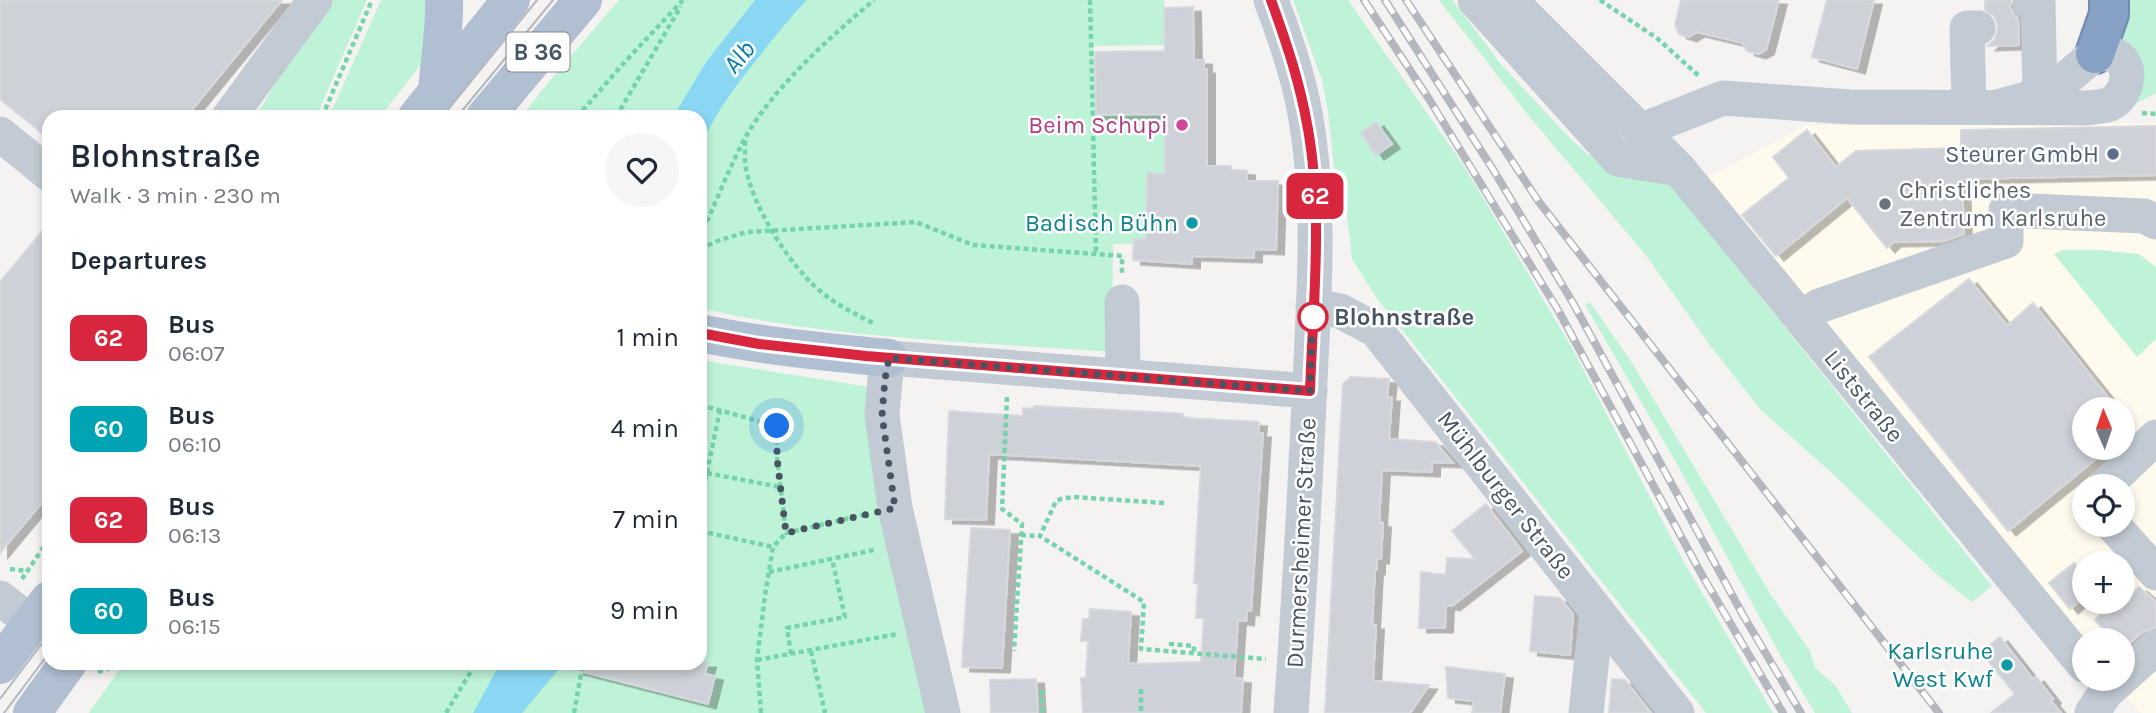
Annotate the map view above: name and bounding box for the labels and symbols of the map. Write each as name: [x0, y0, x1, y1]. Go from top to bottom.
road number: B 36: [506, 32, 570, 72]
water label: Alb: [716, 34, 762, 80]
place label: Beim Schupi: [1028, 111, 1168, 139]
marker: Beim Schupi: [1174, 117, 1190, 133]
place label: Steurer GmbH: [1945, 140, 2099, 168]
marker: Steurer GmbH: [2105, 146, 2121, 162]
line badge: 62: [1284, 173, 1346, 219]
place label: Christliches Zentrum Karlsruhe: [1899, 176, 2106, 232]
marker: Christliches Zentrum Karlsruhe: [1877, 196, 1893, 212]
place label: Badisch Bühn: [1025, 209, 1178, 237]
marker: Badisch Bühn: [1184, 215, 1200, 231]
marker: Blohnstraße: [1298, 302, 1328, 332]
place label: Blohnstraße: [1334, 303, 1474, 331]
street label: Liststraße: [1818, 344, 1910, 448]
north arrow: [2072, 397, 2135, 460]
street label: Mühlburger Straße: [1432, 405, 1580, 585]
your location: [759, 408, 794, 443]
street label: Durmersheimer Straße: [1280, 417, 1322, 669]
place label: Karlsruhe West Kwf: [1887, 637, 1994, 693]
marker: Karlsruhe West Kwf: [1999, 657, 2015, 673]

